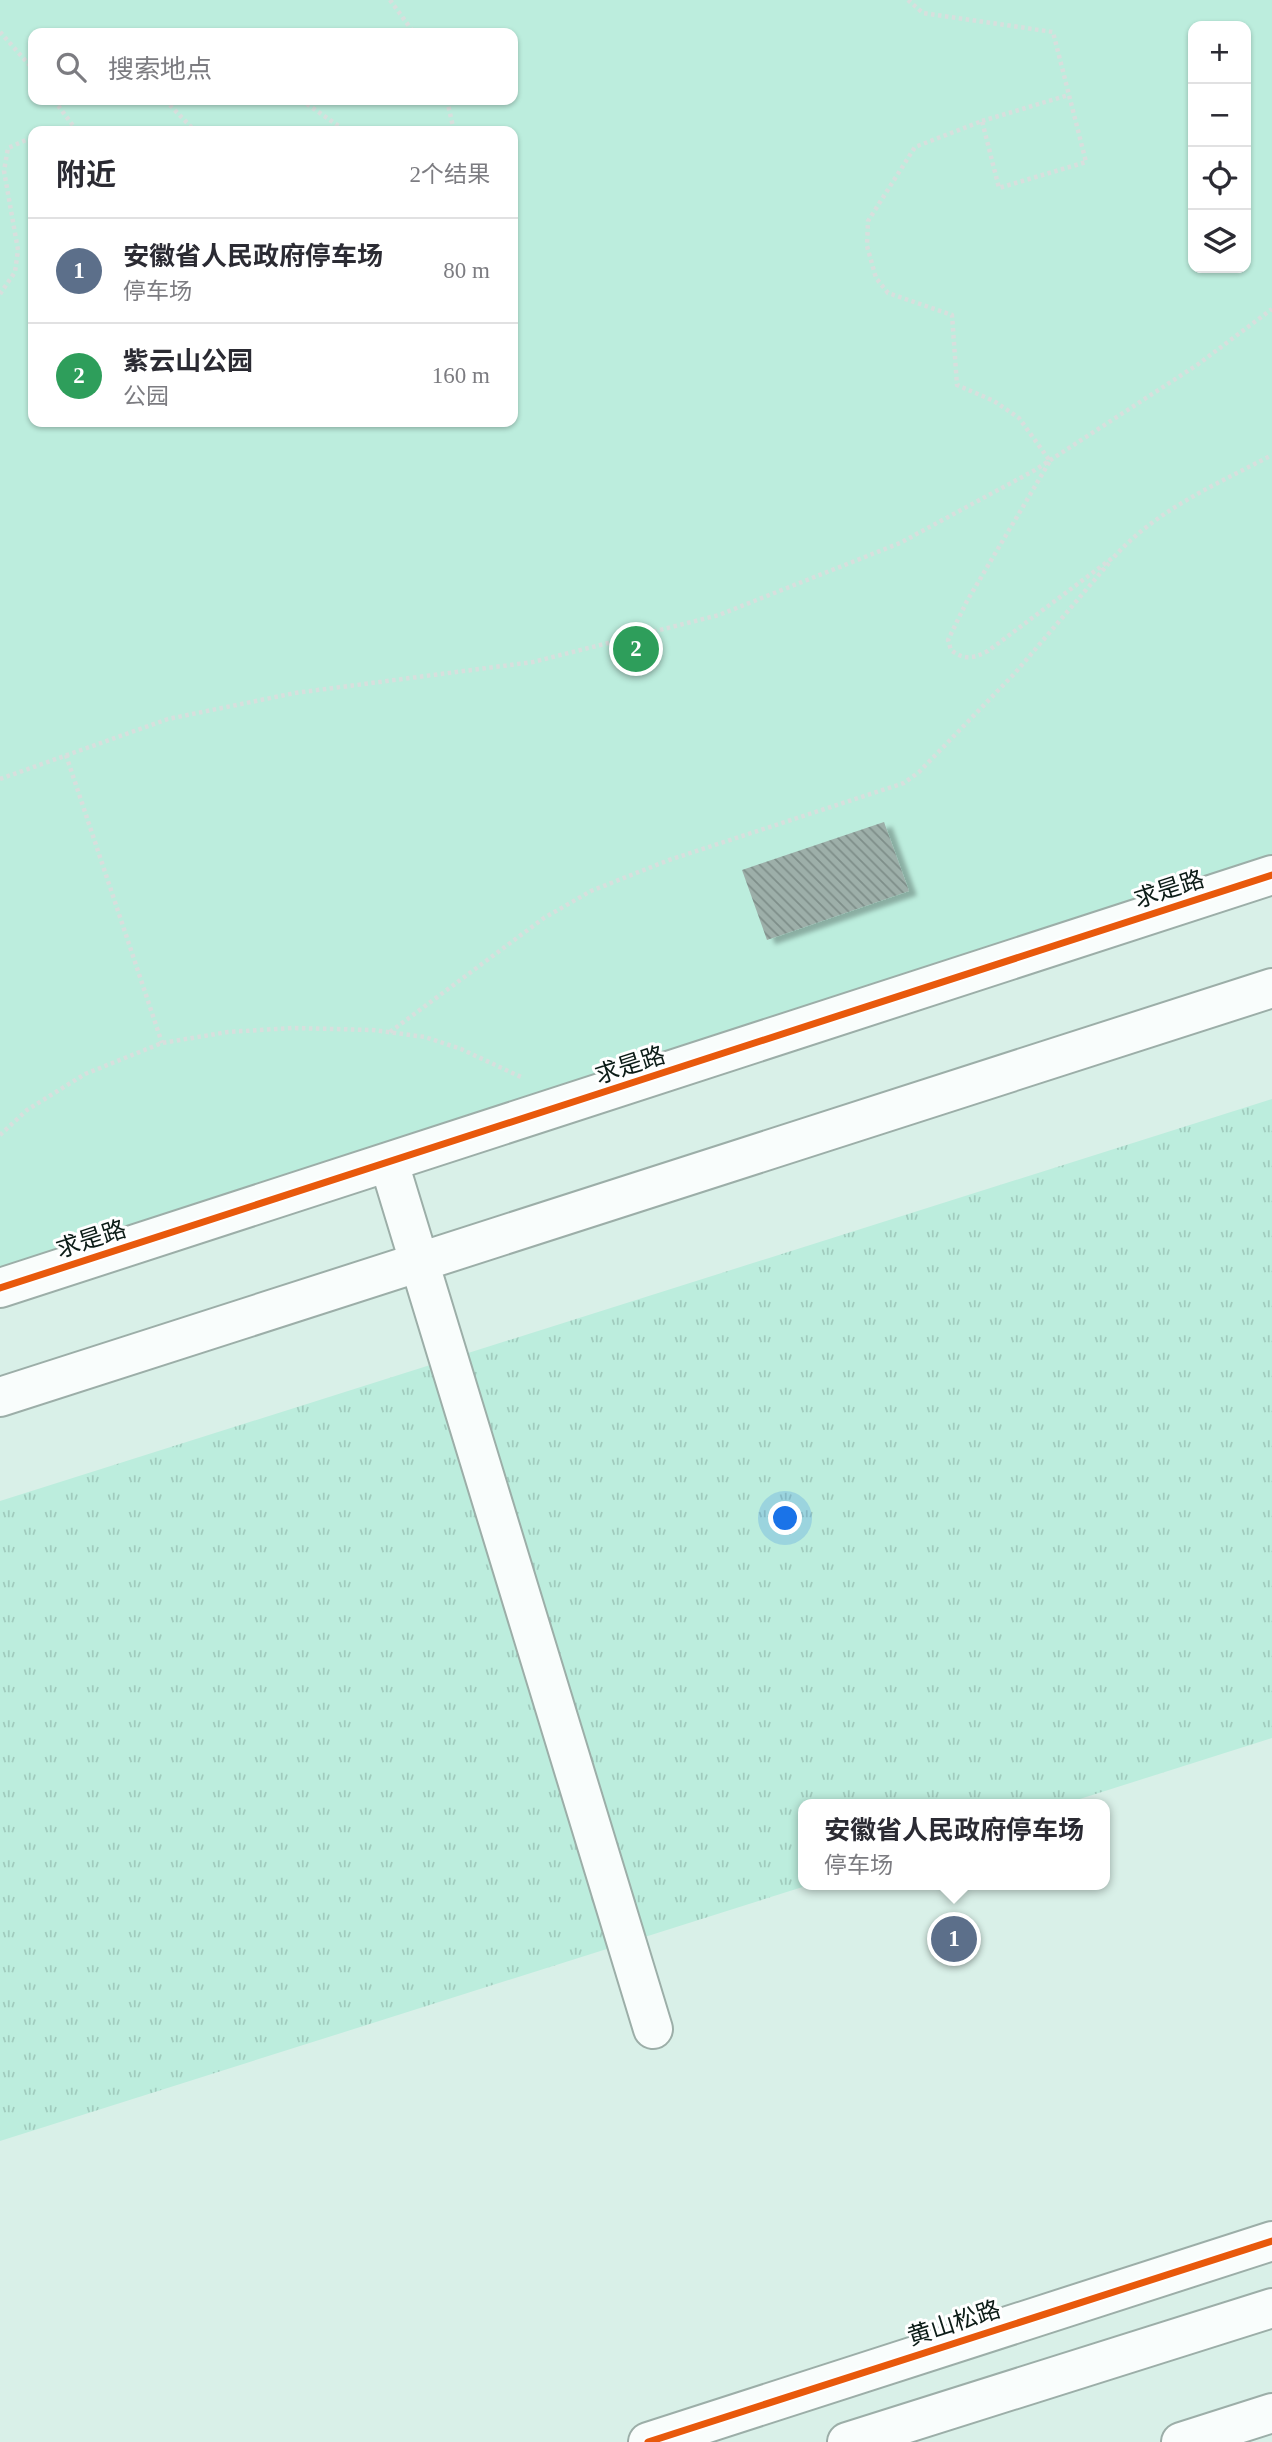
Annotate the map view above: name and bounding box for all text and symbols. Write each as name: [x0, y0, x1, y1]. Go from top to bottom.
map controls: [1188, 21, 1251, 273]
button: +: [1188, 21, 1251, 84]
search box: [28, 28, 518, 105]
icon: search: [52, 48, 90, 86]
text: 搜索地点: [108, 55, 212, 84]
button: −: [1188, 84, 1251, 147]
button: locate: [1188, 147, 1251, 210]
text: 附近: [56, 158, 116, 191]
text: 2个结果: [410, 162, 490, 187]
button: layers: [1188, 210, 1251, 273]
text: 安徽省人民政府停车场: [123, 242, 383, 271]
text: 1: [73, 258, 85, 283]
text: 80 m: [443, 258, 490, 283]
text: 停车场: [123, 279, 192, 304]
text: 紫云山公园: [123, 347, 253, 376]
text: 2: [73, 363, 85, 388]
text: 160 m: [432, 363, 490, 388]
text: 公园: [123, 384, 169, 409]
pin: 2: [613, 623, 659, 675]
street label: 求是路: [1131, 866, 1207, 912]
street label: 求是路: [592, 1042, 668, 1088]
street label: 求是路: [53, 1216, 129, 1262]
your location: [768, 1501, 802, 1535]
popup: [798, 1799, 1110, 1890]
text: 安徽省人民政府停车场: [824, 1816, 1084, 1845]
text: 停车场: [824, 1853, 893, 1878]
pin: 1: [931, 1913, 977, 1965]
street label: 黄山松路: [904, 2296, 1004, 2350]

